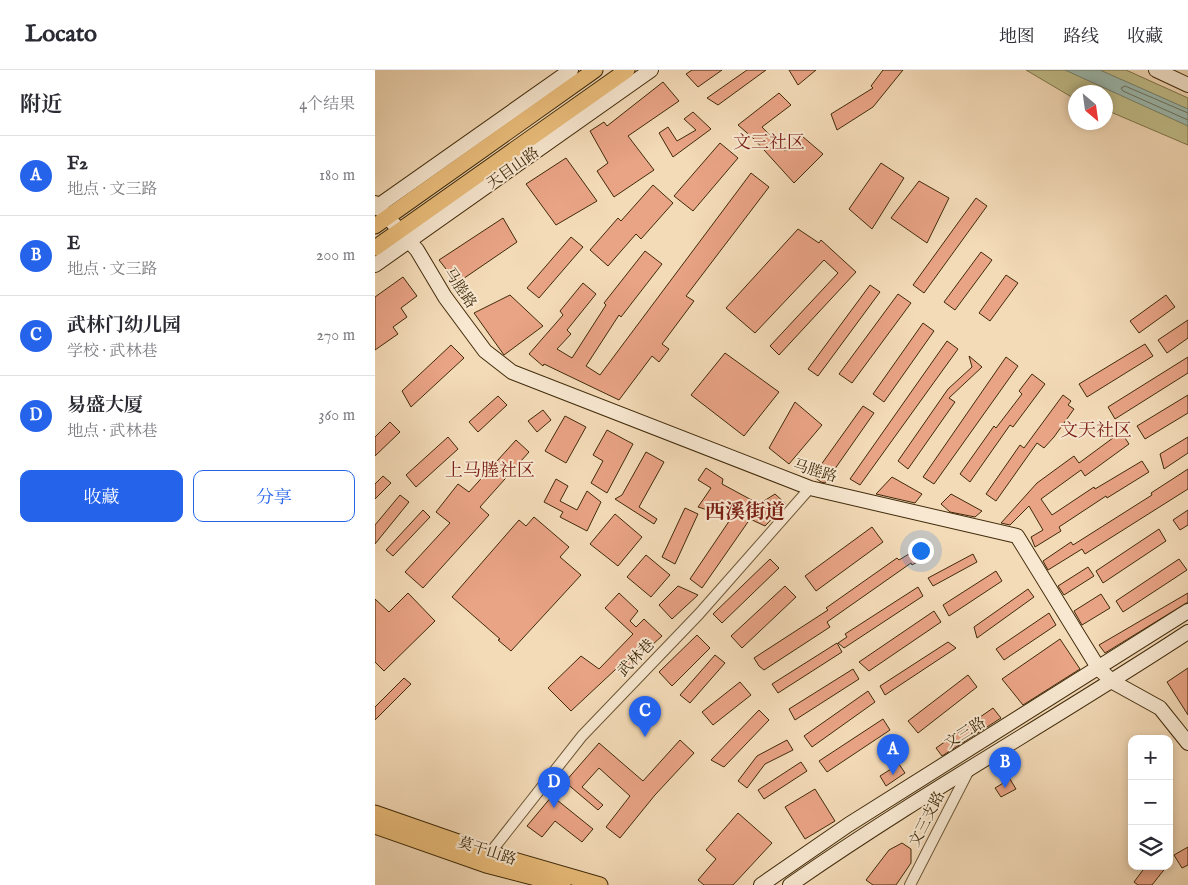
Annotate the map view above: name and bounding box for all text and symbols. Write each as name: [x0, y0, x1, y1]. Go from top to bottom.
text: Locato: [25, 19, 97, 50]
text: 地图: [999, 26, 1035, 49]
text: 路线: [1063, 26, 1099, 49]
text: 收藏: [1127, 26, 1163, 49]
north arrow: [1068, 85, 1113, 130]
text: 附近: [20, 92, 62, 119]
text: 4个结果: [299, 95, 355, 115]
district label: 文三社区: [733, 132, 805, 155]
street label: 天目山路: [483, 143, 543, 193]
text: F2: [67, 152, 88, 176]
text: A: [31, 166, 41, 186]
text: 180 m: [319, 166, 355, 186]
text: 地点 · 文三路: [67, 180, 158, 200]
text: E: [67, 232, 80, 256]
text: B: [31, 246, 41, 266]
text: 200 m: [316, 246, 355, 266]
text: 地点 · 文三路: [67, 260, 158, 280]
street label: 马塍路: [440, 264, 480, 312]
text: 武林门幼儿园: [67, 314, 181, 338]
text: C: [30, 326, 42, 346]
text: 270 m: [316, 326, 355, 346]
text: 学校 · 武林巷: [67, 342, 158, 362]
text: 易盛大厦: [67, 394, 143, 418]
text: D: [30, 406, 42, 426]
text: 360 m: [319, 406, 355, 426]
district label: 文天社区: [1060, 420, 1132, 443]
text: 地点 · 武林巷: [67, 422, 158, 442]
street label: 马塍路: [791, 455, 839, 487]
district label: 上马塍社区: [445, 460, 535, 483]
button: 收藏: [20, 470, 183, 522]
button: 分享: [193, 470, 355, 522]
district label: 西溪街道: [705, 500, 785, 525]
your location: [908, 538, 934, 564]
street label: 武林巷: [614, 635, 658, 681]
pin: C: [629, 696, 661, 737]
street label: 文三路: [941, 713, 989, 753]
pin: A: [877, 734, 909, 775]
map controls: [1128, 735, 1173, 870]
button: +: [1128, 735, 1173, 780]
pin: B: [989, 747, 1021, 788]
pin: D: [538, 767, 570, 808]
button: −: [1128, 780, 1173, 825]
street label: 文三支路: [905, 788, 949, 850]
button: layers: [1128, 825, 1173, 870]
street label: 莫干山路: [456, 833, 518, 869]

